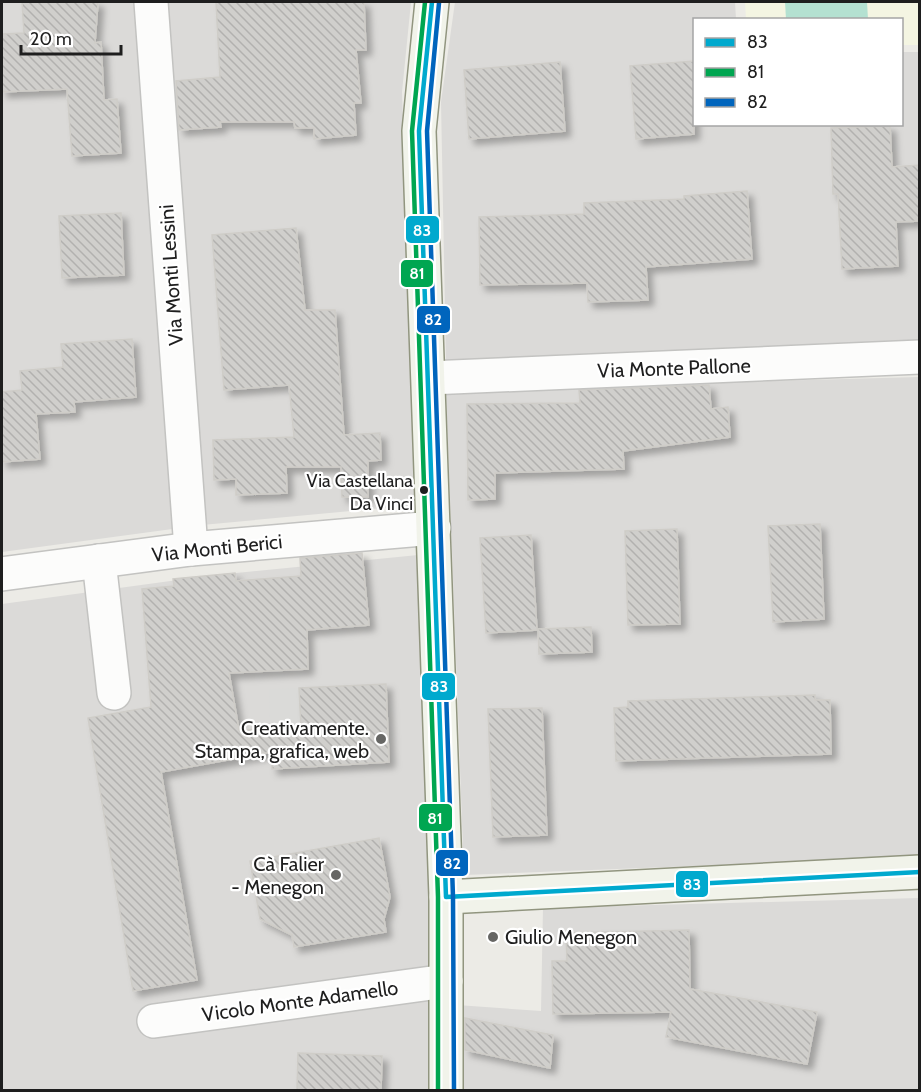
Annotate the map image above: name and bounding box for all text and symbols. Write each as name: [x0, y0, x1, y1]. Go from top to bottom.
scale bar: [21, 18, 122, 56]
legend: [693, 18, 903, 126]
text: 20 m: [30, 28, 72, 50]
text: 83: [747, 31, 768, 53]
text: 81: [747, 61, 764, 83]
text: 82: [747, 91, 767, 113]
street label: Via Monti Lessini: [154, 204, 188, 346]
line badge: 83: [405, 215, 440, 244]
text: 83: [413, 221, 431, 240]
line badge: 81: [400, 259, 434, 288]
text: 81: [409, 264, 425, 283]
line badge: 82: [416, 305, 451, 334]
text: 82: [424, 310, 442, 329]
street label: Via Monte Pallone: [597, 353, 751, 383]
place label: Via Castellana Da Vinci: [306, 470, 413, 515]
marker: Via Castellana Da Vinci: [418, 484, 430, 496]
street label: Via Monti Berici: [151, 529, 283, 567]
line badge: 83: [421, 672, 456, 701]
text: 83: [430, 677, 448, 696]
place label: Creativamente. Stampa, grafica, web: [194, 716, 369, 763]
marker: Creativamente. Stampa, grafica, web: [374, 732, 388, 746]
line badge: 81: [418, 803, 453, 832]
text: 81: [427, 809, 443, 828]
line badge: 82: [435, 849, 469, 877]
place label: Cà Falier - Menegon: [231, 852, 325, 899]
text: 82: [443, 854, 461, 873]
marker: Cà Falier - Menegon: [329, 868, 343, 882]
line badge: 83: [675, 870, 709, 898]
text: 83: [683, 875, 701, 894]
place label: Giulio Menegon: [505, 925, 637, 949]
marker: Giulio Menegon: [486, 930, 500, 944]
street label: Vicolo Monte Adamello: [200, 975, 400, 1027]

